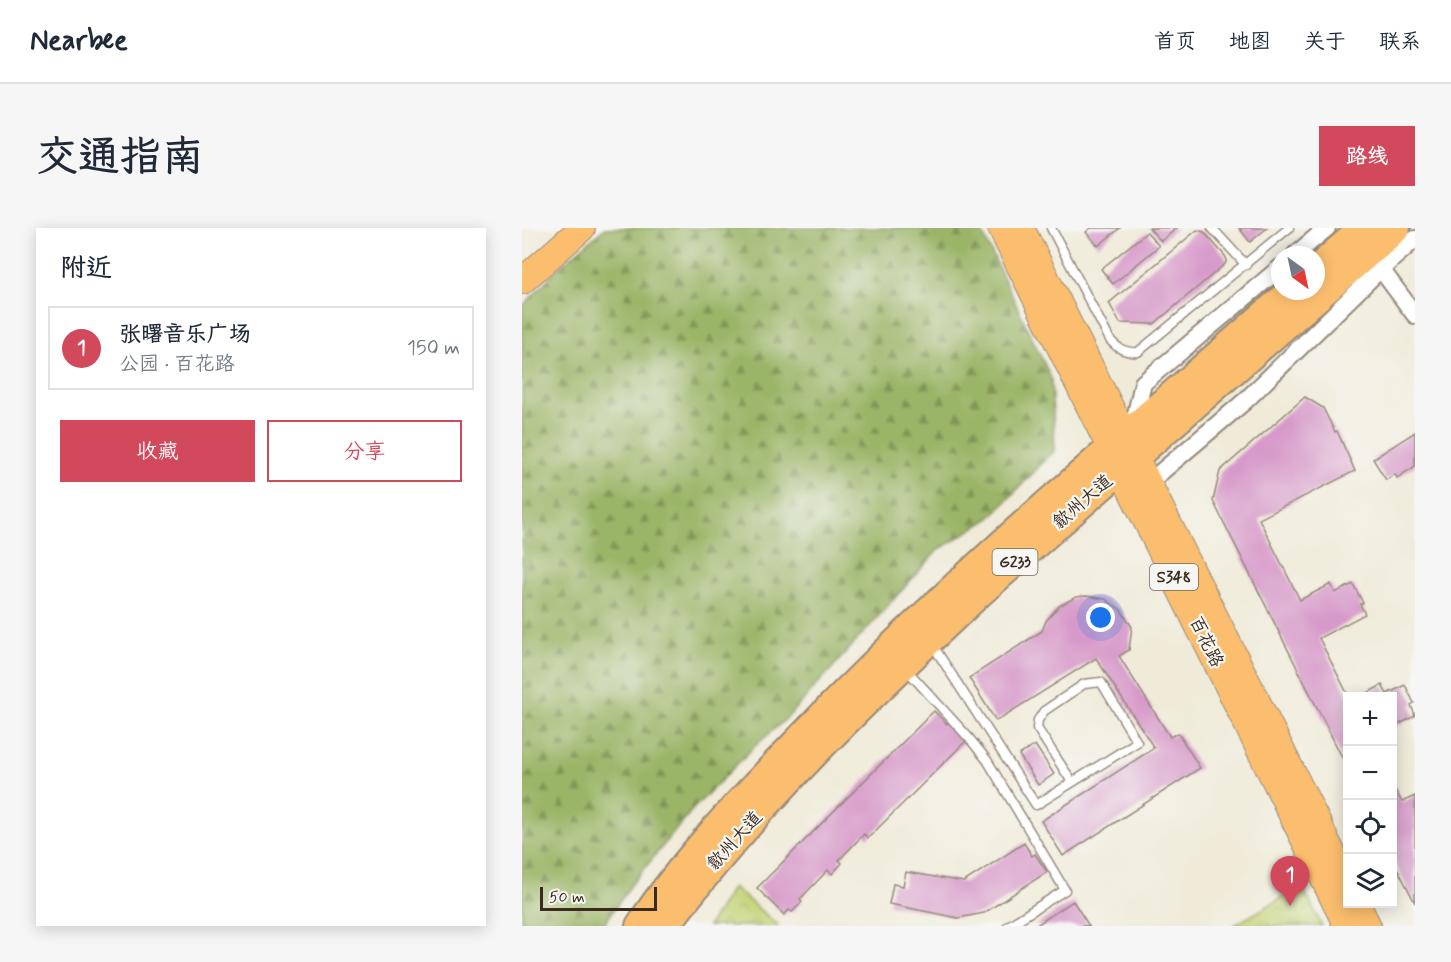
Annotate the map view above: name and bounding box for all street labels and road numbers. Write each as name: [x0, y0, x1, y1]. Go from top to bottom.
street label: 歙州大道: [1048, 469, 1118, 535]
road number: G233: [992, 549, 1038, 575]
road number: S348: [1150, 564, 1198, 590]
street label: 百花路: [1183, 612, 1229, 672]
street label: 歙州大道: [702, 806, 768, 876]

